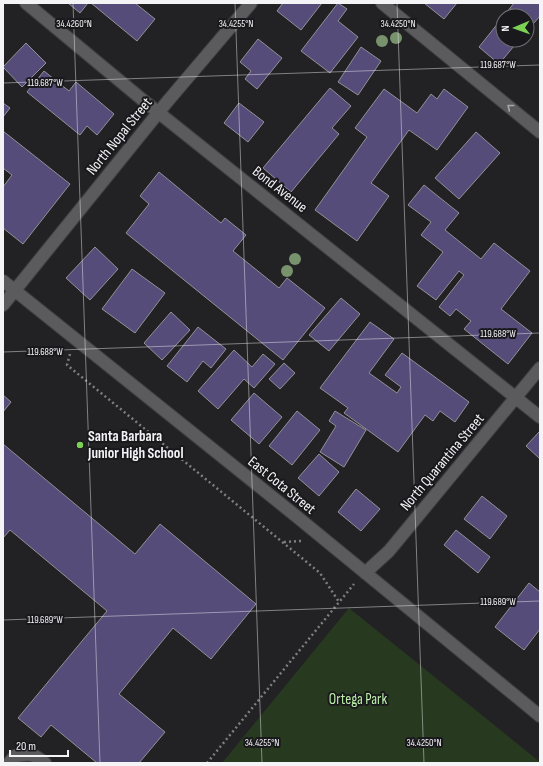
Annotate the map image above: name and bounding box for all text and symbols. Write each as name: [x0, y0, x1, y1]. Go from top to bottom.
north arrow: [495, 8, 535, 48]
text: 34.4260°N: [56, 18, 92, 30]
text: 34.4255°N: [219, 18, 253, 30]
text: 34.4250°N: [380, 18, 416, 30]
text: N: [499, 25, 512, 31]
text: 119.687°W: [480, 59, 516, 71]
text: 119.687°W: [27, 77, 63, 89]
street label: North Nopal Street: [82, 93, 157, 179]
one-way arrow: [507, 105, 514, 112]
street label: Bond Avenue: [248, 162, 311, 217]
text: 119.688°W: [480, 328, 516, 340]
text: 119.688°W: [27, 346, 63, 358]
street label: North Quarantina Street: [396, 409, 489, 515]
place label: Santa Barbara Junior High School: [87, 427, 183, 463]
marker: Santa Barbara Junior High School: [75, 440, 85, 450]
street label: East Cota Street: [244, 452, 320, 519]
text: 119.689°W: [480, 596, 516, 608]
text: 119.689°W: [27, 614, 63, 626]
park label: Ortega Park: [329, 690, 387, 709]
scale bar: [10, 732, 68, 758]
text: 34.4255°N: [245, 737, 279, 749]
text: 34.4250°N: [406, 737, 442, 749]
text: 20 m: [16, 739, 36, 754]

